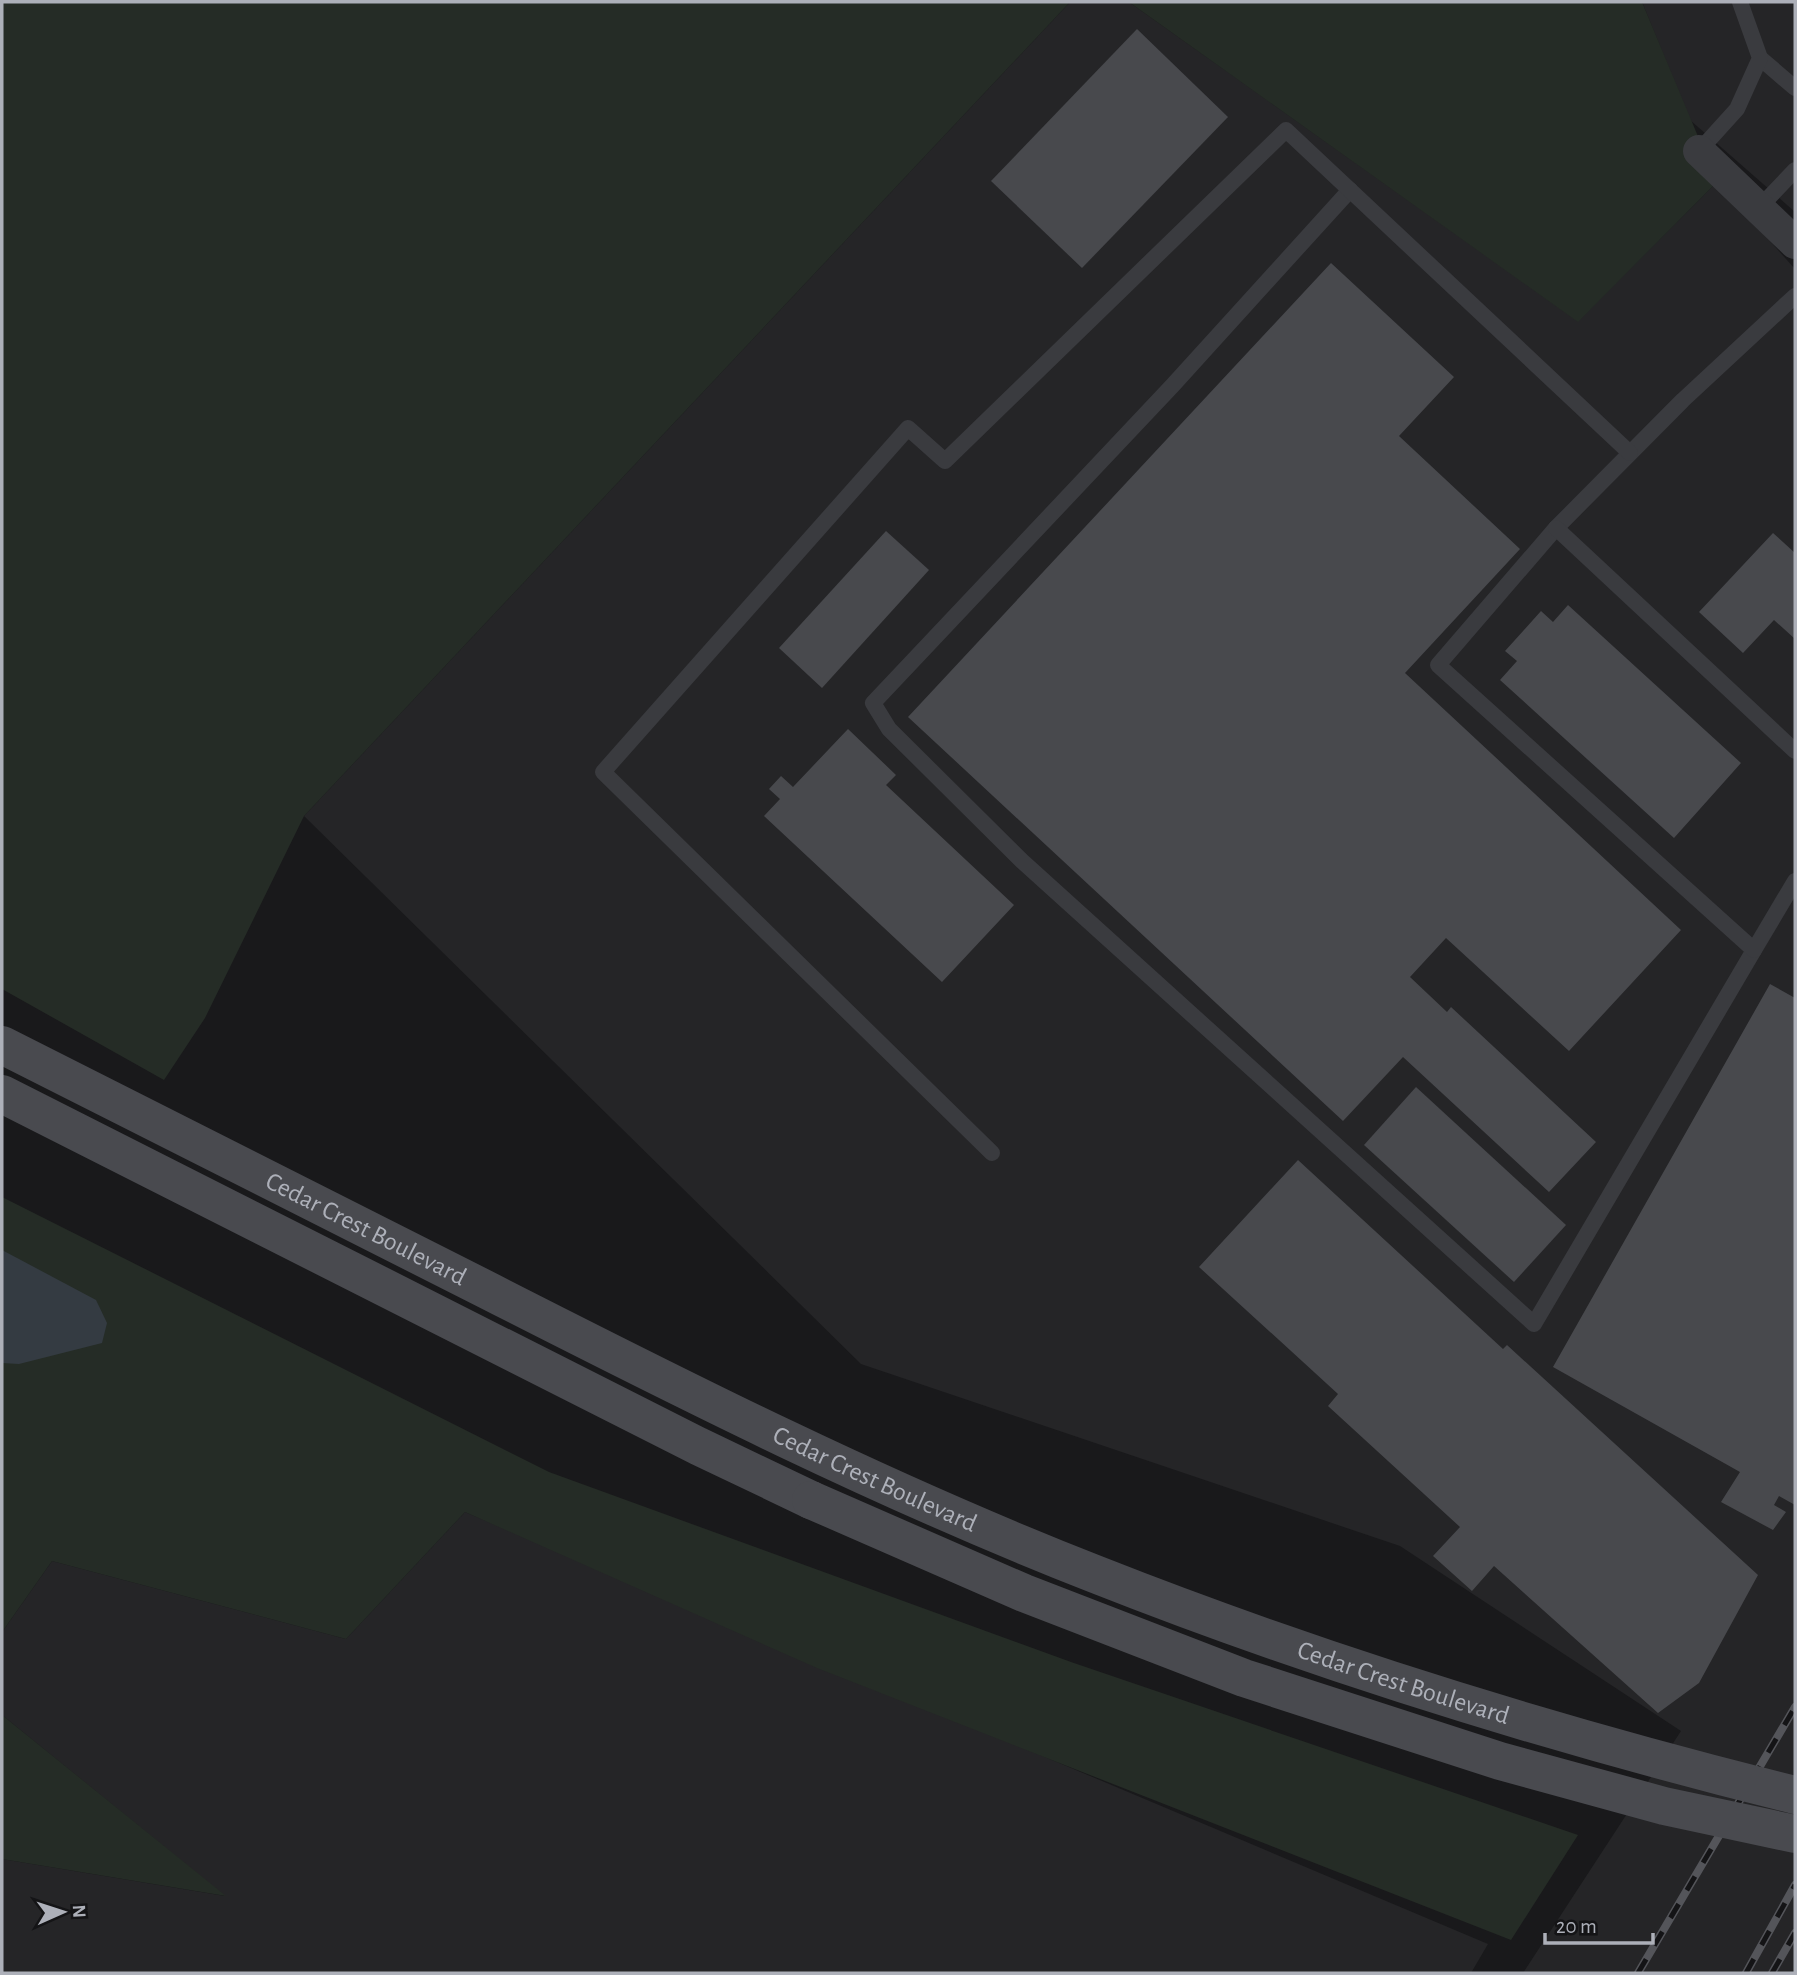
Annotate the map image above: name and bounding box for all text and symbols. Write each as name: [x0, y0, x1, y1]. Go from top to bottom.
street label: Cedar Crest Boulevard: [262, 1168, 471, 1290]
street label: Cedar Crest Boulevard: [769, 1422, 981, 1537]
street label: Cedar Crest Boulevard: [1294, 1637, 1512, 1729]
north arrow: [28, 1877, 98, 1947]
scale bar: [1545, 1902, 1654, 1946]
text: N: [69, 1904, 88, 1918]
text: 20 m: [1556, 1916, 1597, 1937]

